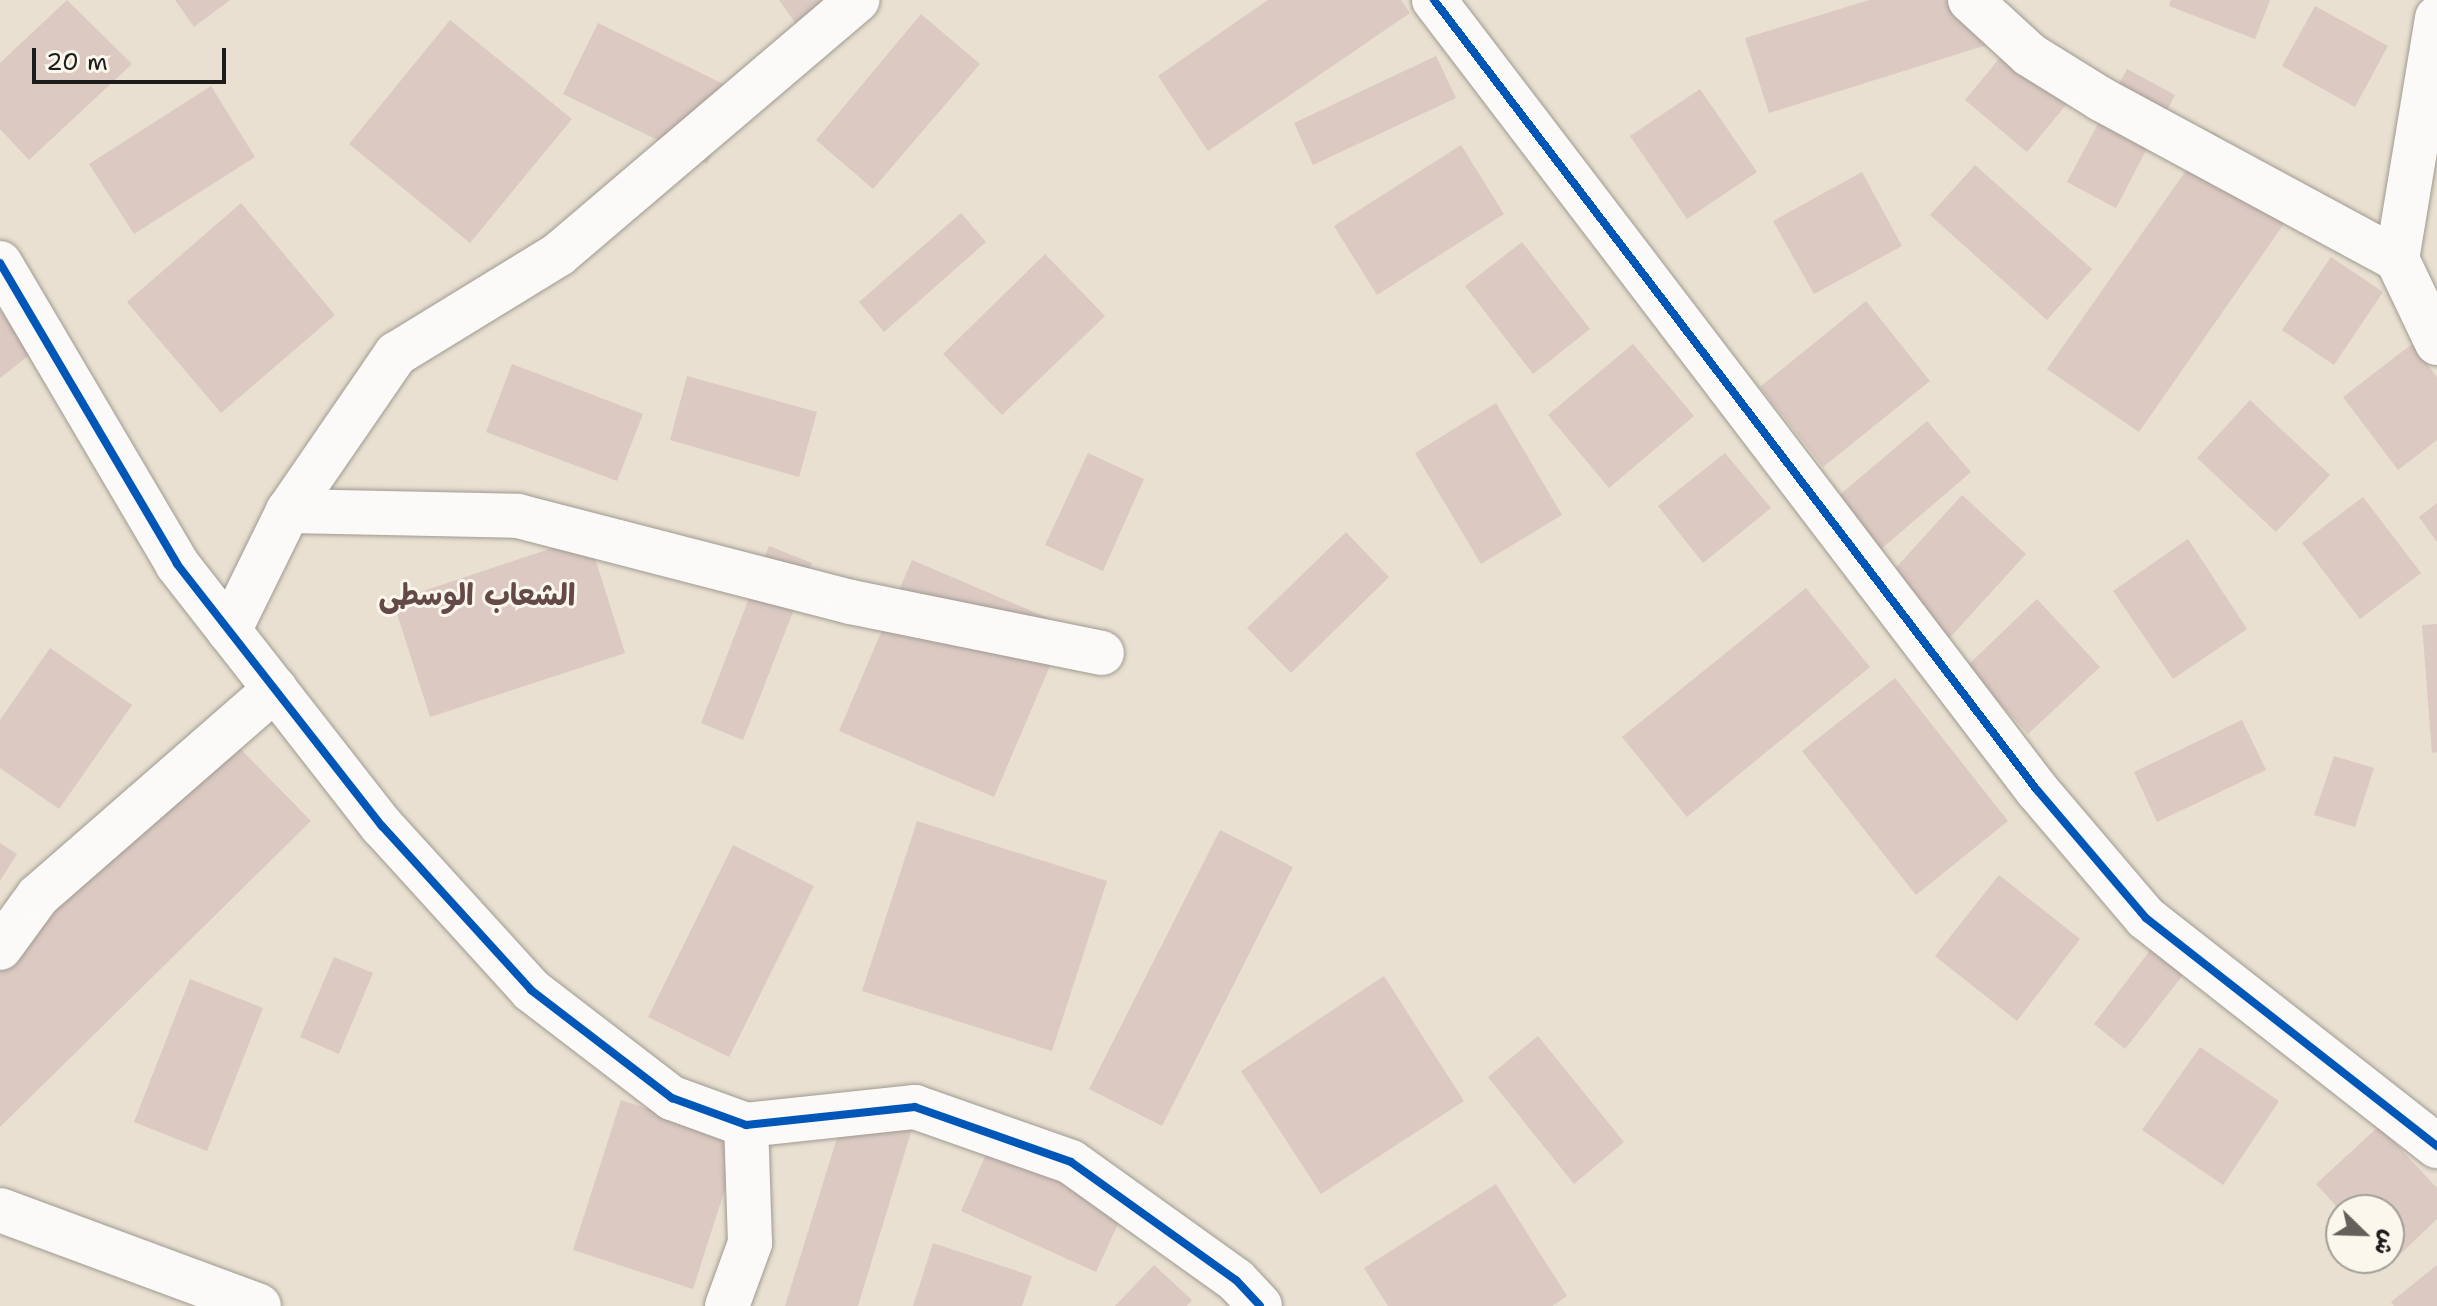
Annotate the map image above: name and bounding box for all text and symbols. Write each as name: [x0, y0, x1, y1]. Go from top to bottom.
scale bar: [36, 32, 230, 82]
text: 20 m: [46, 46, 108, 78]
district label: الشعاب الوسطى: [379, 577, 575, 613]
north arrow: [2325, 1194, 2405, 1274]
text: ش: [2368, 1226, 2404, 1260]

